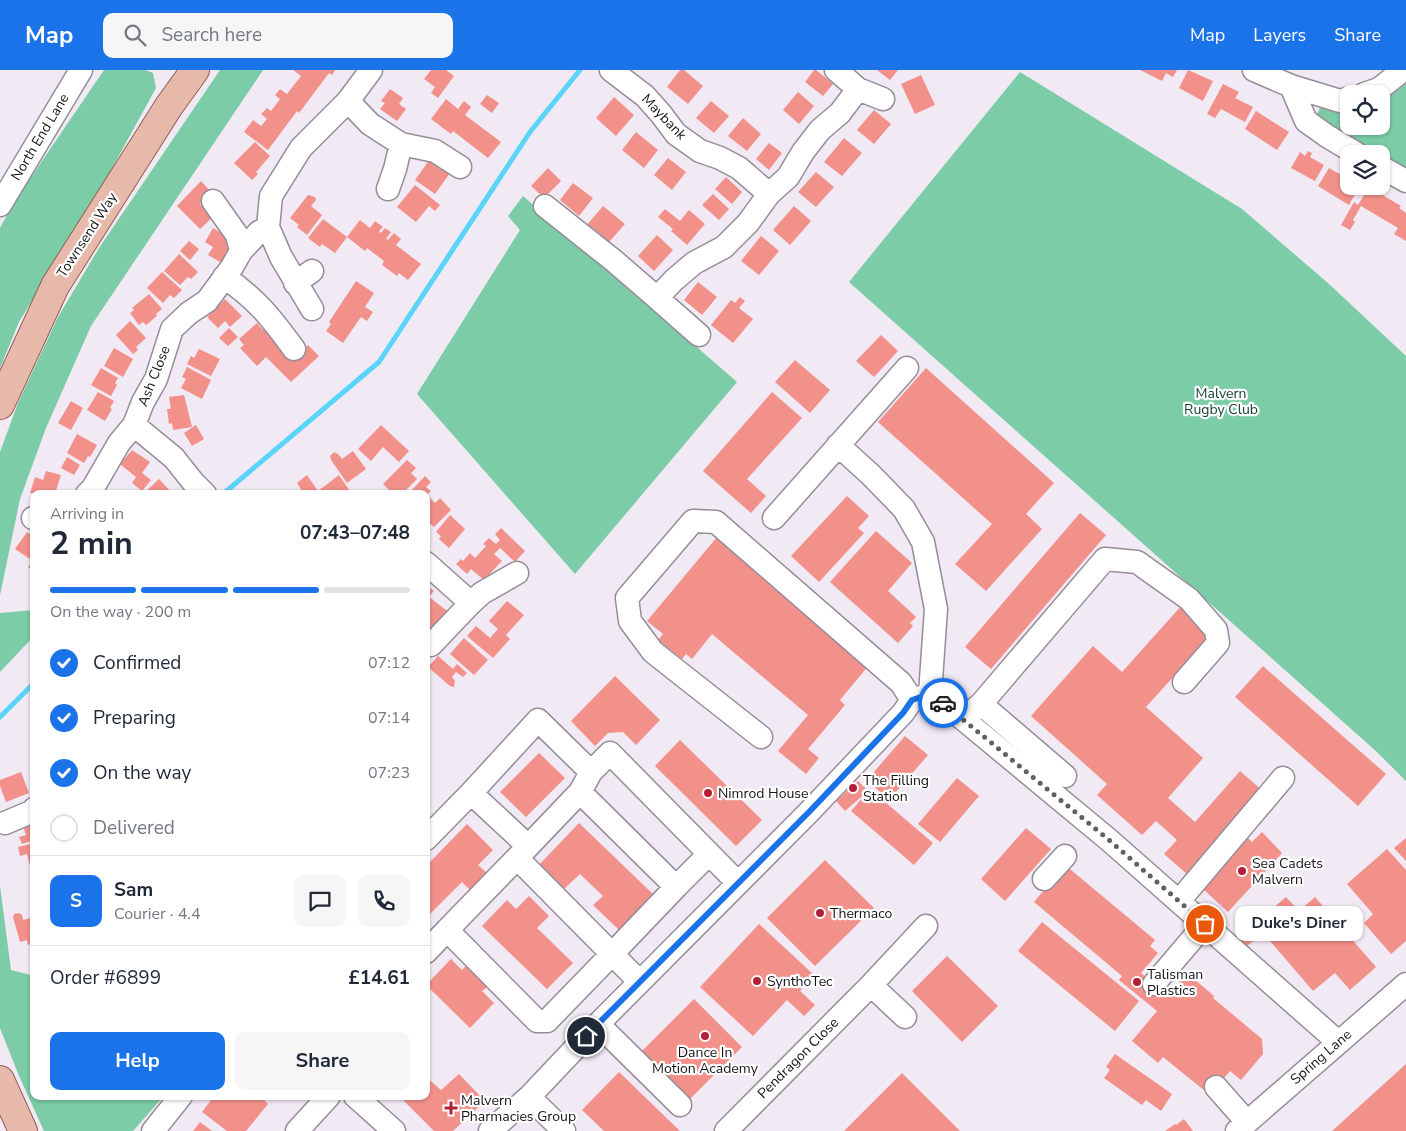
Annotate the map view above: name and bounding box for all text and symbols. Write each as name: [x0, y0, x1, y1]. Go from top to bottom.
search box: [103, 13, 453, 58]
text: Map: [25, 19, 73, 51]
icon: search: [121, 21, 149, 49]
text: Search here: [161, 22, 262, 48]
text: Map: [1190, 23, 1225, 47]
text: Layers: [1253, 23, 1306, 47]
text: Share: [1334, 23, 1381, 47]
map controls: [1340, 85, 1390, 195]
button: locate: [1340, 85, 1390, 135]
street label: North End Lane: [7, 90, 73, 184]
street label: Maybank: [637, 90, 691, 145]
button: layers: [1340, 145, 1390, 195]
street label: Townsend Way: [52, 188, 122, 281]
street label: Ash Close: [133, 343, 175, 409]
park label: Malvern Rugby Club: [1184, 384, 1258, 419]
text: Arriving in: [50, 503, 124, 525]
text: 07:43–07:48: [300, 520, 410, 546]
text: 2 min: [50, 522, 133, 565]
text: On the way · 200 m: [50, 601, 191, 623]
icon: check: [50, 649, 78, 677]
text: Confirmed: [93, 650, 181, 676]
text: 07:12: [368, 652, 410, 674]
courier: [918, 678, 968, 728]
icon: car: [929, 689, 957, 717]
icon: check: [50, 704, 78, 732]
text: Preparing: [93, 705, 176, 731]
text: 07:14: [368, 707, 410, 729]
icon: check: [50, 759, 78, 787]
text: On the way: [93, 760, 191, 786]
text: 07:23: [368, 762, 410, 784]
place label: The Filling Station: [863, 771, 929, 806]
marker: The Filling Station: [847, 782, 859, 794]
place label: Nimrod House: [718, 784, 809, 803]
marker: Nimrod House: [702, 787, 714, 799]
text: Delivered: [93, 815, 175, 841]
place label: Sea Cadets Malvern: [1252, 854, 1323, 889]
marker: Sea Cadets Malvern: [1236, 865, 1248, 877]
button: chat: [294, 875, 346, 927]
button: phone: [358, 875, 410, 927]
text: Sam: [114, 877, 153, 903]
text: S: [70, 888, 82, 914]
text: Courier · 4.4: [114, 903, 200, 925]
pin: [1184, 903, 1226, 945]
place label: Thermaco: [830, 904, 893, 923]
callout: Duke's Diner: [1235, 906, 1362, 942]
marker: Thermaco: [814, 907, 826, 919]
icon: bag: [1191, 910, 1219, 938]
text: Duke's Diner: [1251, 912, 1347, 934]
text: Order #6899: [50, 965, 161, 991]
text: £14.61: [348, 965, 410, 991]
place label: Talisman Plastics: [1147, 965, 1203, 1000]
place label: SynthoTec: [767, 972, 833, 991]
marker: SynthoTec: [751, 975, 763, 987]
marker: Talisman Plastics: [1131, 976, 1143, 988]
street label: Pendragon Close: [753, 1013, 843, 1103]
pin: [565, 1015, 607, 1057]
icon: home: [572, 1022, 600, 1050]
street label: Spring Lane: [1286, 1025, 1356, 1089]
marker: Dance In Motion Academy: [699, 1030, 711, 1042]
button: Help: [50, 1032, 225, 1090]
button: Share: [235, 1032, 410, 1090]
place label: Dance In Motion Academy: [652, 1043, 759, 1078]
place label: Malvern Pharmacies Group: [461, 1091, 576, 1126]
marker: Malvern Pharmacies Group: [445, 1102, 457, 1114]

